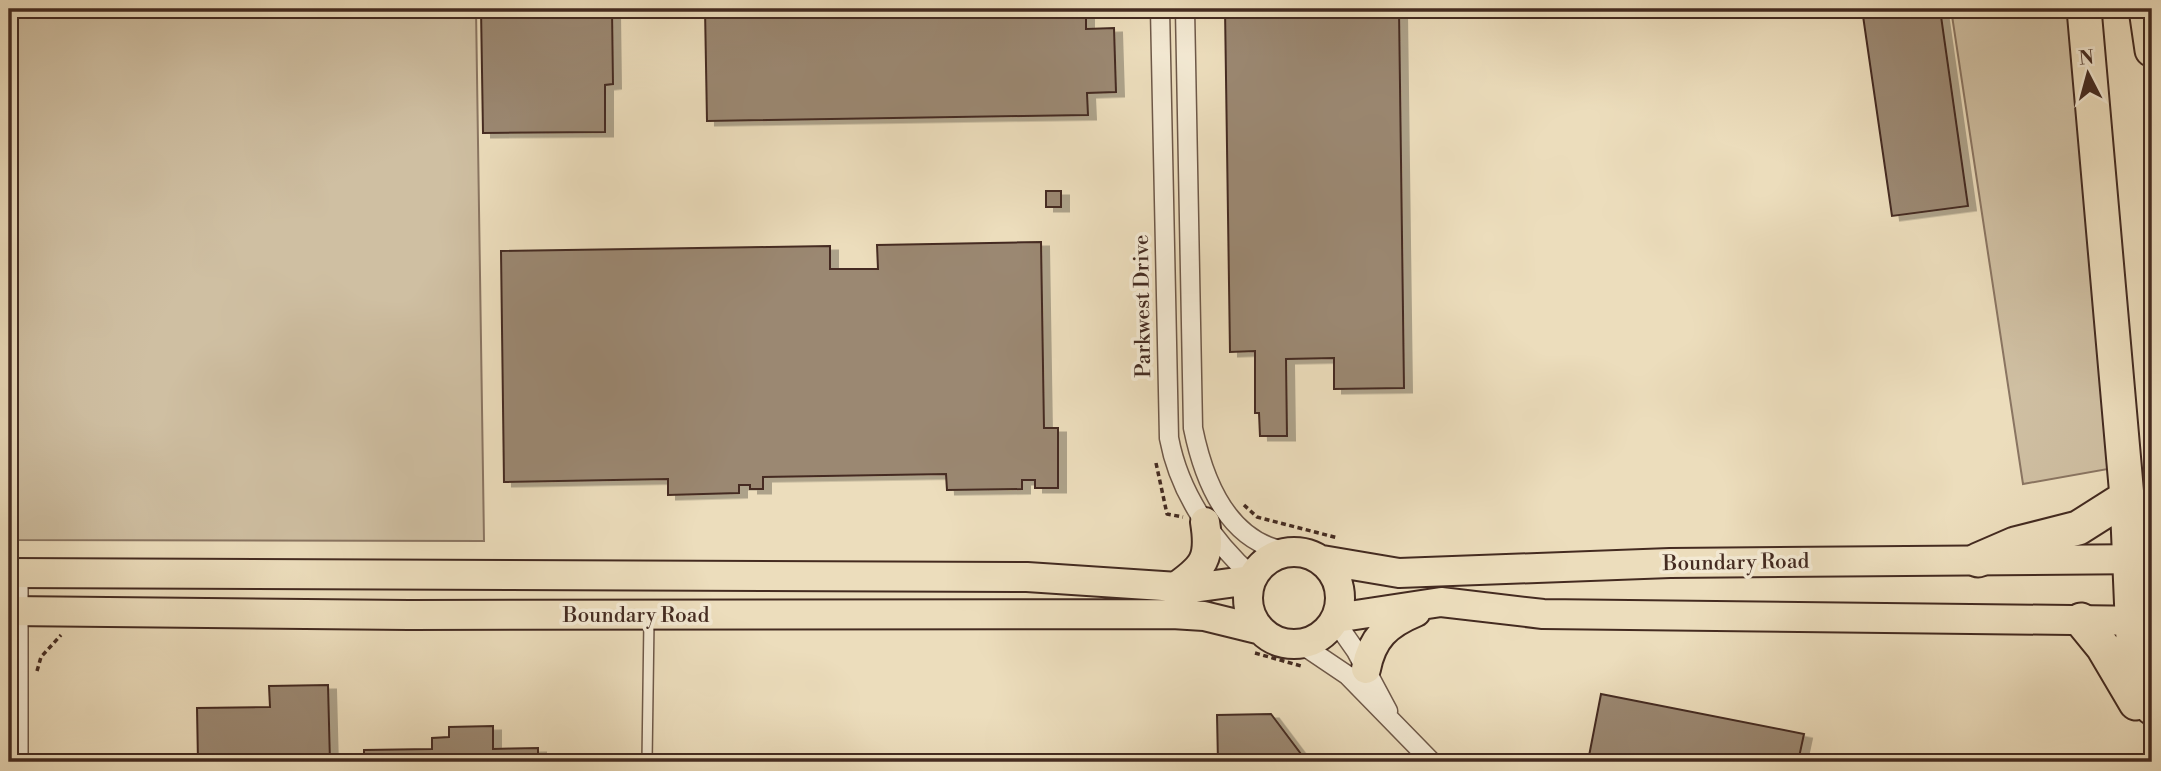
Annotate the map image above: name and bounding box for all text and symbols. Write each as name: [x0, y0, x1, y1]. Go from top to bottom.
north arrow: [2052, 38, 2122, 108]
text: N: [2078, 45, 2095, 71]
street label: Parkwest Drive: [1129, 234, 1157, 378]
street label: Boundary Road: [1661, 549, 1810, 577]
street label: Boundary Road: [562, 603, 709, 629]

